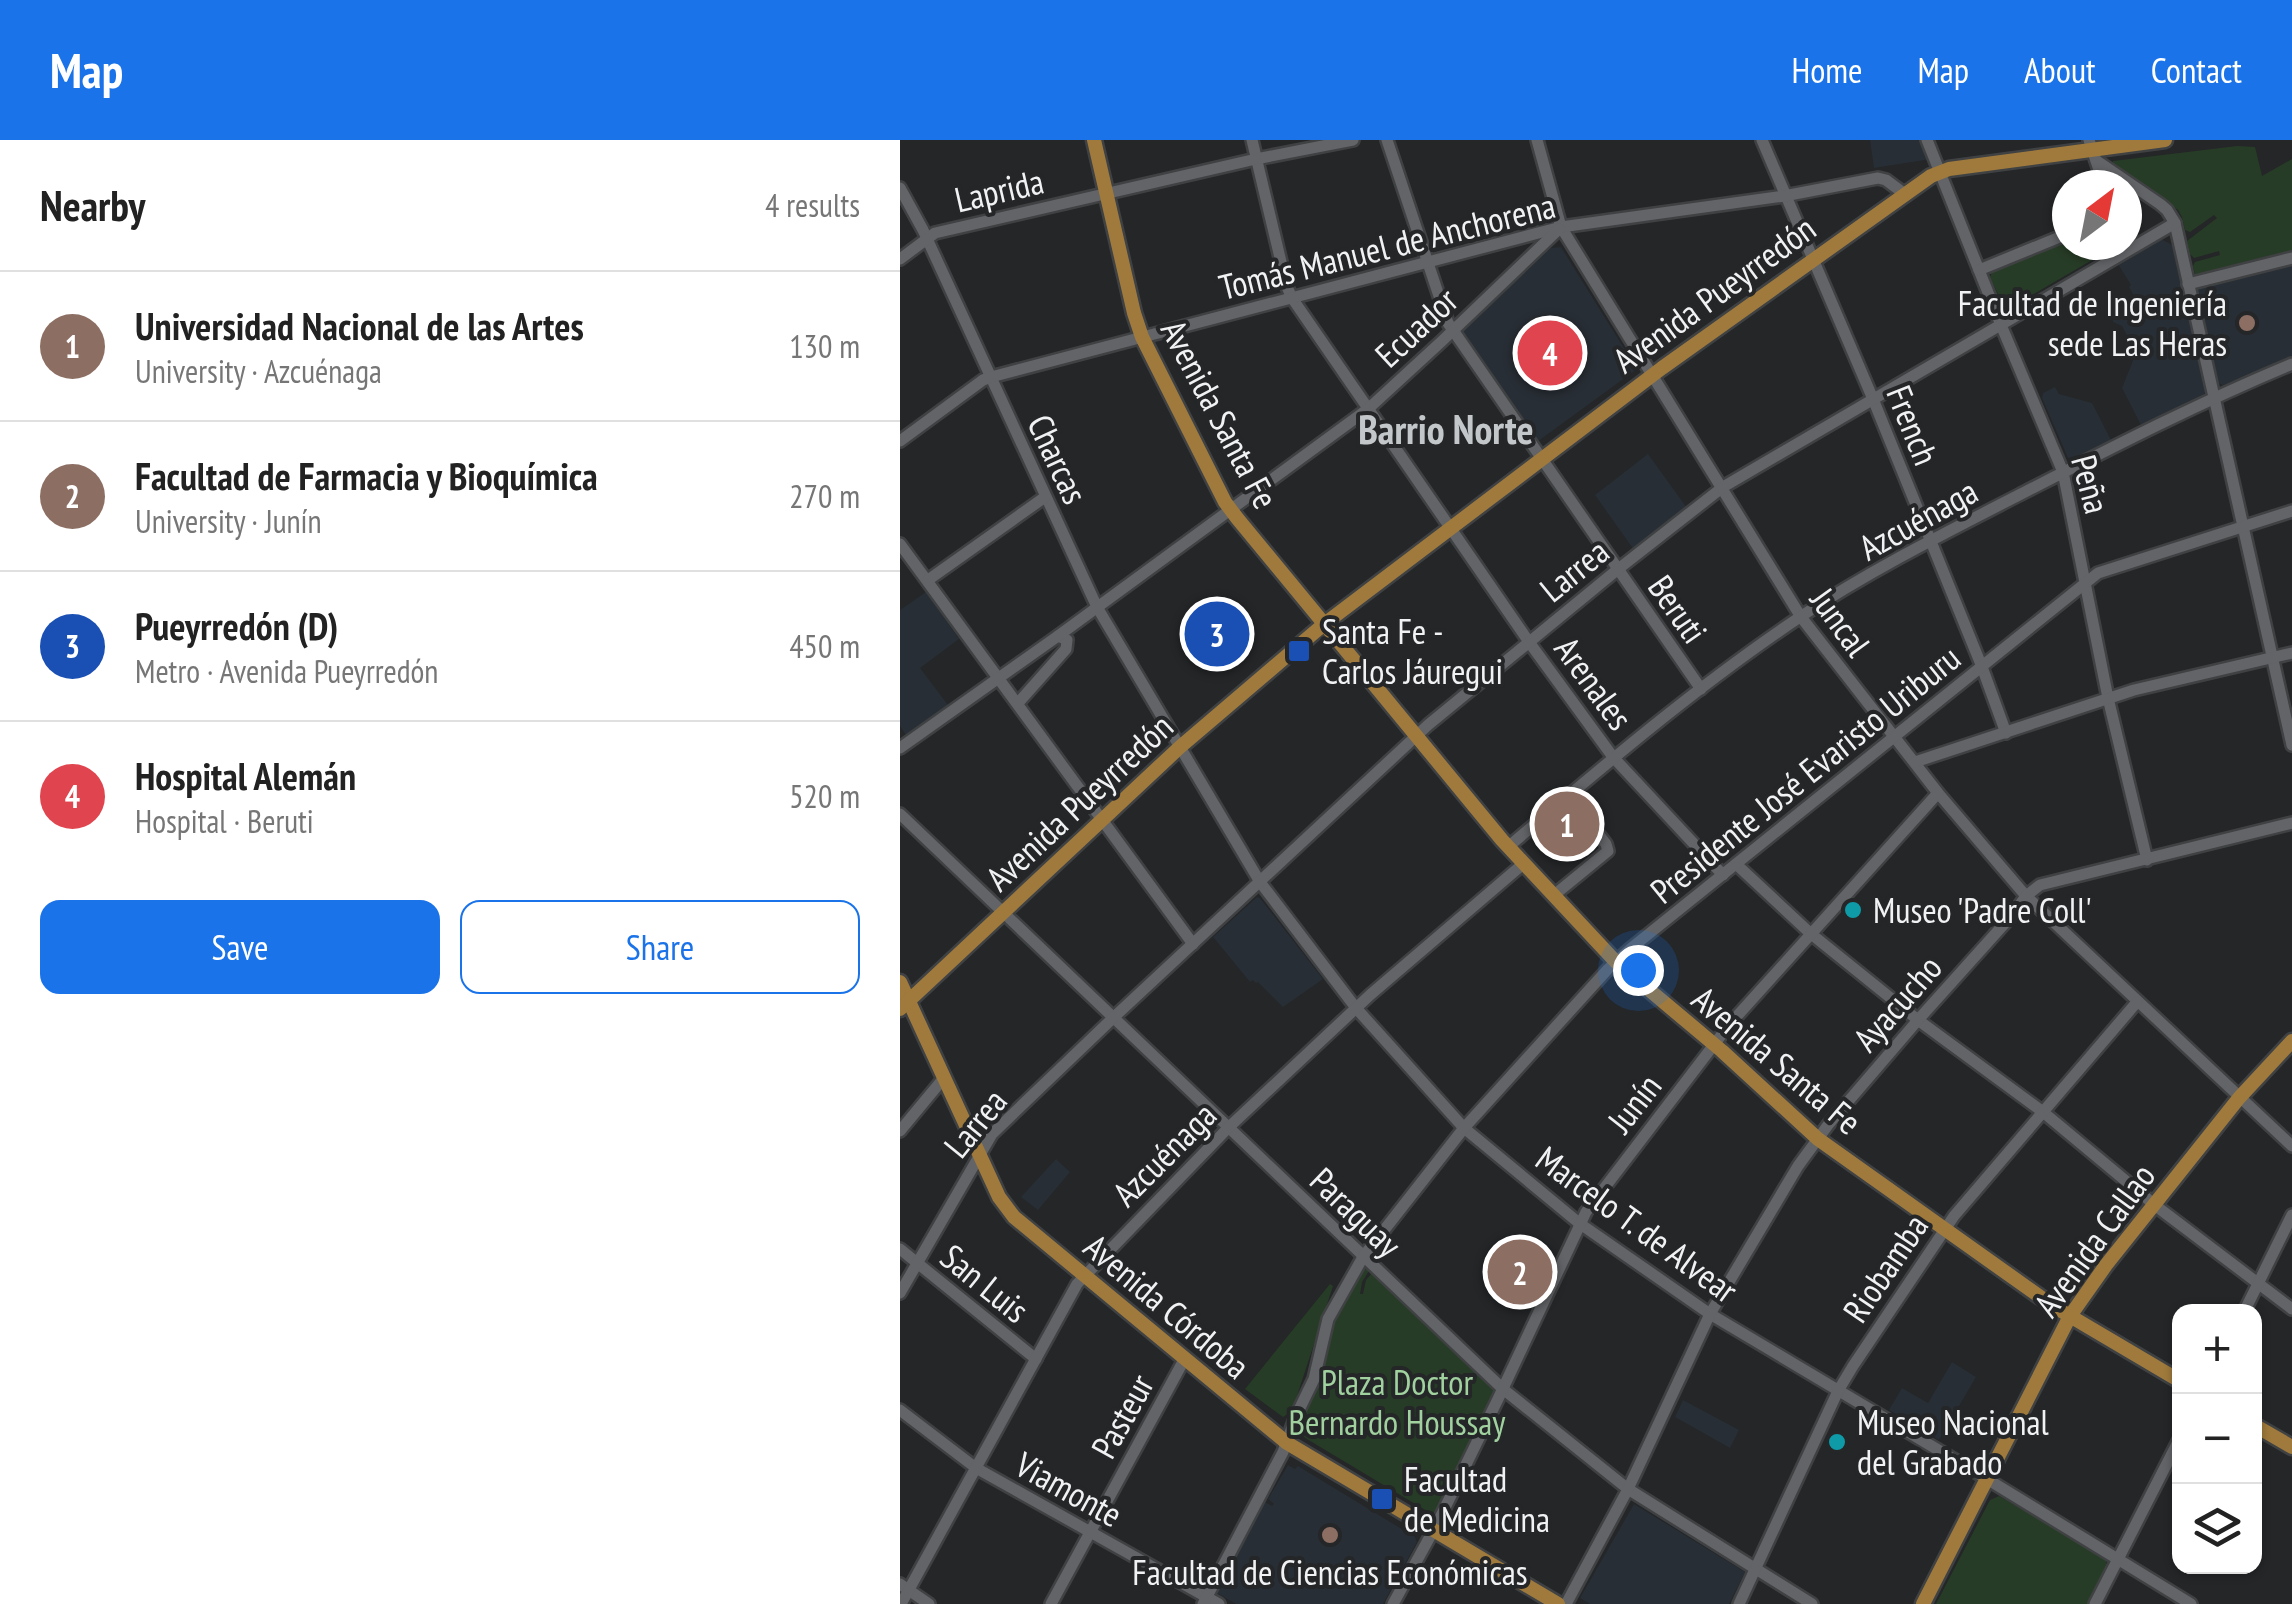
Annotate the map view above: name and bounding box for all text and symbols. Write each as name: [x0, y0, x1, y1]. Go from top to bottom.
text: Map: [50, 39, 123, 101]
text: Home: [1791, 47, 1863, 93]
text: Map: [1918, 47, 1969, 93]
text: About: [2024, 47, 2096, 93]
text: Contact: [2151, 47, 2242, 93]
street label: Laprida: [950, 158, 1048, 222]
north arrow: [2052, 170, 2142, 260]
text: Nearby: [40, 178, 145, 233]
street label: Tomás Manuel de Anchorena: [1214, 182, 1560, 310]
text: 4 results: [765, 184, 860, 226]
street label: Avenida Pueyrredón: [1604, 205, 1824, 383]
street label: Ecuador: [1365, 277, 1467, 377]
place label: Facultad de Ingeniería sede Las Heras: [1958, 280, 2227, 366]
text: Universidad Nacional de las Artes: [135, 301, 584, 350]
street label: Avenida Santa Fe: [1151, 312, 1289, 516]
marker: Facultad de Ingeniería sede Las Heras: [2236, 312, 2258, 334]
pin: 4: [1518, 316, 1582, 390]
text: 1: [65, 325, 80, 367]
text: 130 m: [789, 325, 860, 367]
text: University · Azcuénaga: [135, 350, 382, 392]
street label: French: [1876, 378, 1950, 472]
district label: Barrio Norte: [1358, 403, 1534, 455]
street label: Charcas: [1017, 407, 1099, 511]
street label: Peña: [2061, 450, 2121, 518]
text: Facultad de Farmacia y Bioquímica: [135, 451, 598, 500]
street label: Azcuénaga: [1851, 468, 1985, 570]
text: 2: [65, 475, 80, 517]
text: 270 m: [789, 475, 860, 517]
text: University · Junín: [135, 500, 322, 542]
street label: Larrea: [1530, 528, 1618, 612]
street label: Beruti: [1638, 566, 1718, 652]
street label: Juncal: [1800, 578, 1881, 665]
pin: 3: [1184, 596, 1250, 672]
text: Pueyrredón (D): [135, 601, 338, 650]
place label: Santa Fe - Carlos Jáuregui: [1322, 608, 1503, 694]
text: 3: [65, 625, 80, 667]
text: 450 m: [789, 625, 860, 667]
street label: Arenales: [1545, 627, 1643, 739]
street label: Presidente José Evaristo Uriburu: [1641, 635, 1969, 913]
marker: Santa Fe - Carlos Jáuregui: [1286, 638, 1312, 664]
text: Metro · Avenida Pueyrredón: [135, 650, 438, 692]
street label: Avenida Pueyrredón: [976, 704, 1182, 900]
text: Hospital Alemán: [135, 751, 356, 800]
text: 4: [65, 775, 80, 817]
text: 520 m: [789, 775, 860, 817]
pin: 1: [1534, 786, 1600, 862]
text: Hospital · Beruti: [135, 800, 314, 842]
place label: Museo 'Padre Coll': [1873, 887, 2092, 933]
marker: Museo 'Padre Coll': [1842, 899, 1864, 921]
button: Save: [40, 900, 440, 994]
button: Share: [460, 900, 860, 994]
your location: [1613, 945, 1664, 996]
street label: Ayacucho: [1842, 945, 1952, 1061]
street label: Avenida Santa Fe: [1683, 976, 1871, 1144]
street label: Junín: [1596, 1064, 1671, 1142]
street label: Larrea: [933, 1079, 1017, 1167]
street label: Azcuénaga: [1102, 1092, 1226, 1216]
street label: Marcelo T. de Alvear: [1527, 1135, 1747, 1313]
street label: Avenida Callao: [2023, 1154, 2165, 1326]
street label: Paraguay: [1300, 1157, 1412, 1267]
street label: Riobamba: [1832, 1205, 1938, 1331]
street label: Avenida Córdoba: [1075, 1223, 1259, 1389]
street label: San Luis: [932, 1234, 1038, 1332]
pin: 2: [1488, 1234, 1552, 1310]
map controls: [2172, 1304, 2262, 1574]
button: +: [2172, 1304, 2262, 1394]
park label: Plaza Doctor Bernardo Houssay: [1288, 1359, 1506, 1445]
street label: Pasteur: [1080, 1365, 1164, 1466]
button: −: [2172, 1394, 2262, 1484]
place label: Museo Nacional del Grabado: [1857, 1399, 2049, 1485]
marker: Museo Nacional del Grabado: [1826, 1431, 1848, 1453]
street label: Viamonte: [1007, 1441, 1130, 1537]
place label: Facultad de Medicina: [1404, 1456, 1550, 1542]
button: layers: [2172, 1484, 2262, 1574]
marker: Facultad de Medicina: [1369, 1486, 1395, 1512]
marker: Facultad de Ciencias Económicas: [1319, 1524, 1341, 1546]
place label: Facultad de Ciencias Económicas: [1132, 1549, 1528, 1595]

